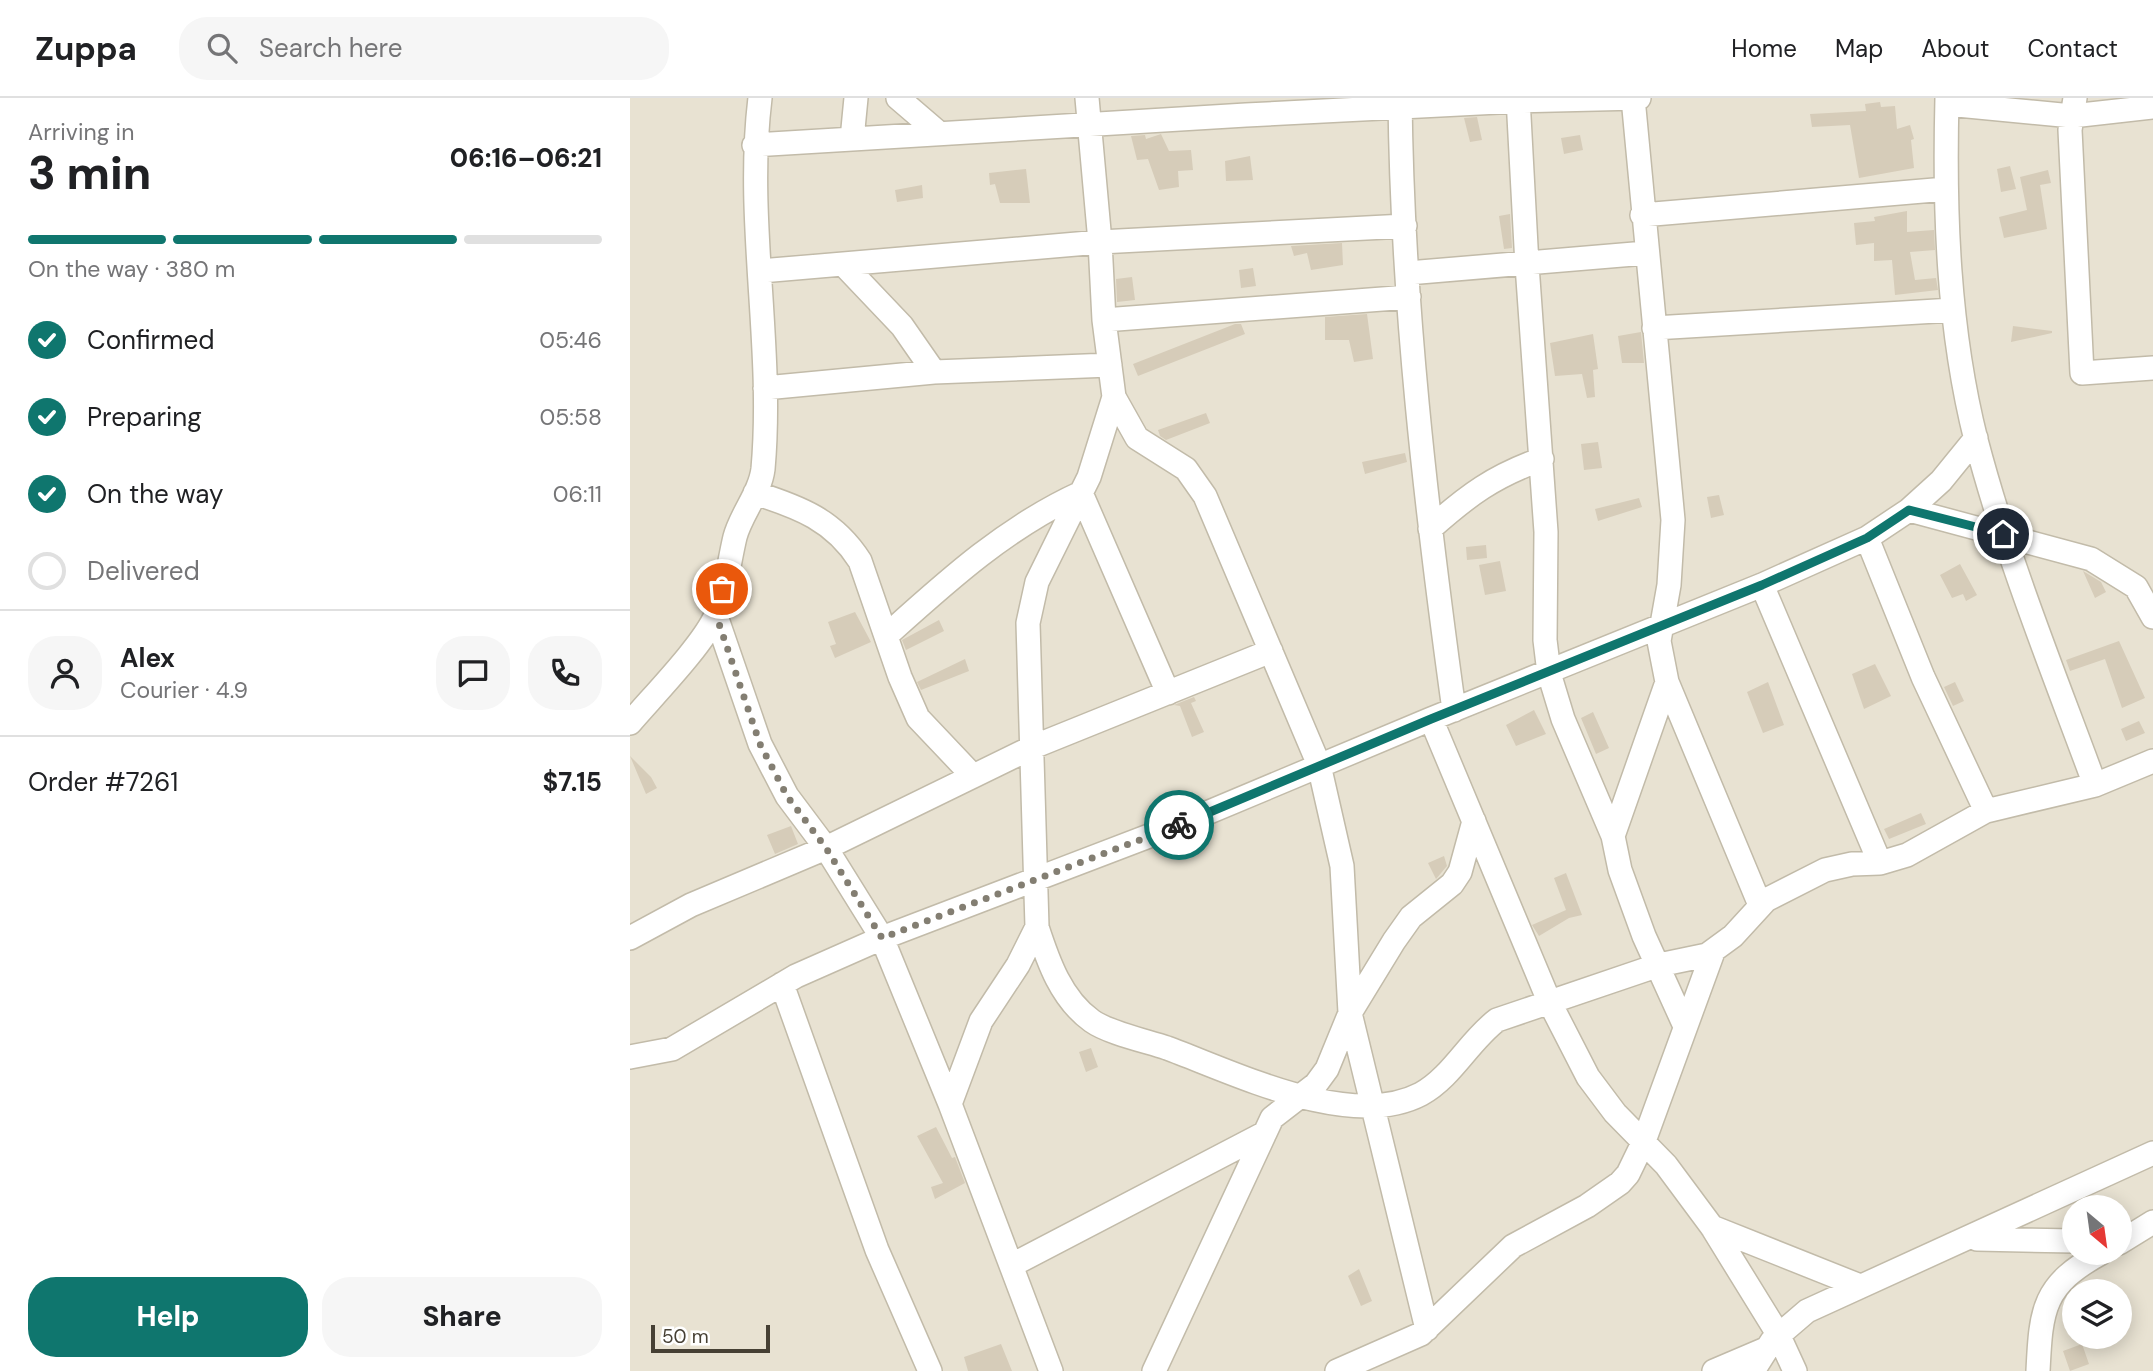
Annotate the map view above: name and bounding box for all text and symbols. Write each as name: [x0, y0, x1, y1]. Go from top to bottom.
search box: [179, 17, 669, 80]
text: Zuppa: [35, 27, 137, 70]
icon: search: [203, 29, 241, 67]
text: Search here: [259, 31, 402, 65]
text: Home: [1731, 33, 1797, 64]
text: Map: [1835, 33, 1883, 64]
text: About: [1921, 33, 1990, 64]
text: Contact: [2028, 33, 2118, 64]
text: Arriving in: [28, 117, 134, 147]
text: 06:16–06:21: [450, 141, 602, 175]
text: 3 min: [28, 143, 151, 203]
text: On the way · 380 m: [28, 254, 235, 284]
icon: check: [28, 321, 66, 359]
text: Confirmed: [87, 323, 214, 357]
text: 05:46: [539, 325, 602, 355]
icon: check: [28, 398, 66, 436]
text: Preparing: [87, 400, 202, 434]
text: 05:58: [540, 402, 602, 432]
icon: check: [28, 475, 66, 513]
text: On the way: [87, 477, 223, 511]
text: 06:11: [553, 479, 602, 509]
pin: [1973, 504, 2033, 564]
icon: home: [1984, 515, 2022, 553]
text: Delivered: [87, 554, 200, 588]
pin: [692, 559, 752, 619]
icon: bag: [703, 570, 741, 608]
button: person: [28, 636, 102, 710]
button: chat: [436, 636, 510, 710]
button: phone: [528, 636, 602, 710]
text: Alex: [120, 641, 175, 675]
text: Courier · 4.9: [120, 675, 248, 705]
text: Order #7261: [28, 765, 178, 799]
text: $7.15: [543, 765, 602, 799]
courier: [1144, 790, 1214, 860]
icon: bike: [1160, 806, 1198, 844]
north arrow: [2062, 1195, 2132, 1265]
map controls: [2062, 1195, 2132, 1349]
button: Help: [28, 1277, 308, 1357]
button: Share: [322, 1277, 602, 1357]
button: layers: [2062, 1279, 2132, 1349]
scale bar: [651, 1322, 770, 1354]
text: 50 m: [662, 1324, 709, 1349]

